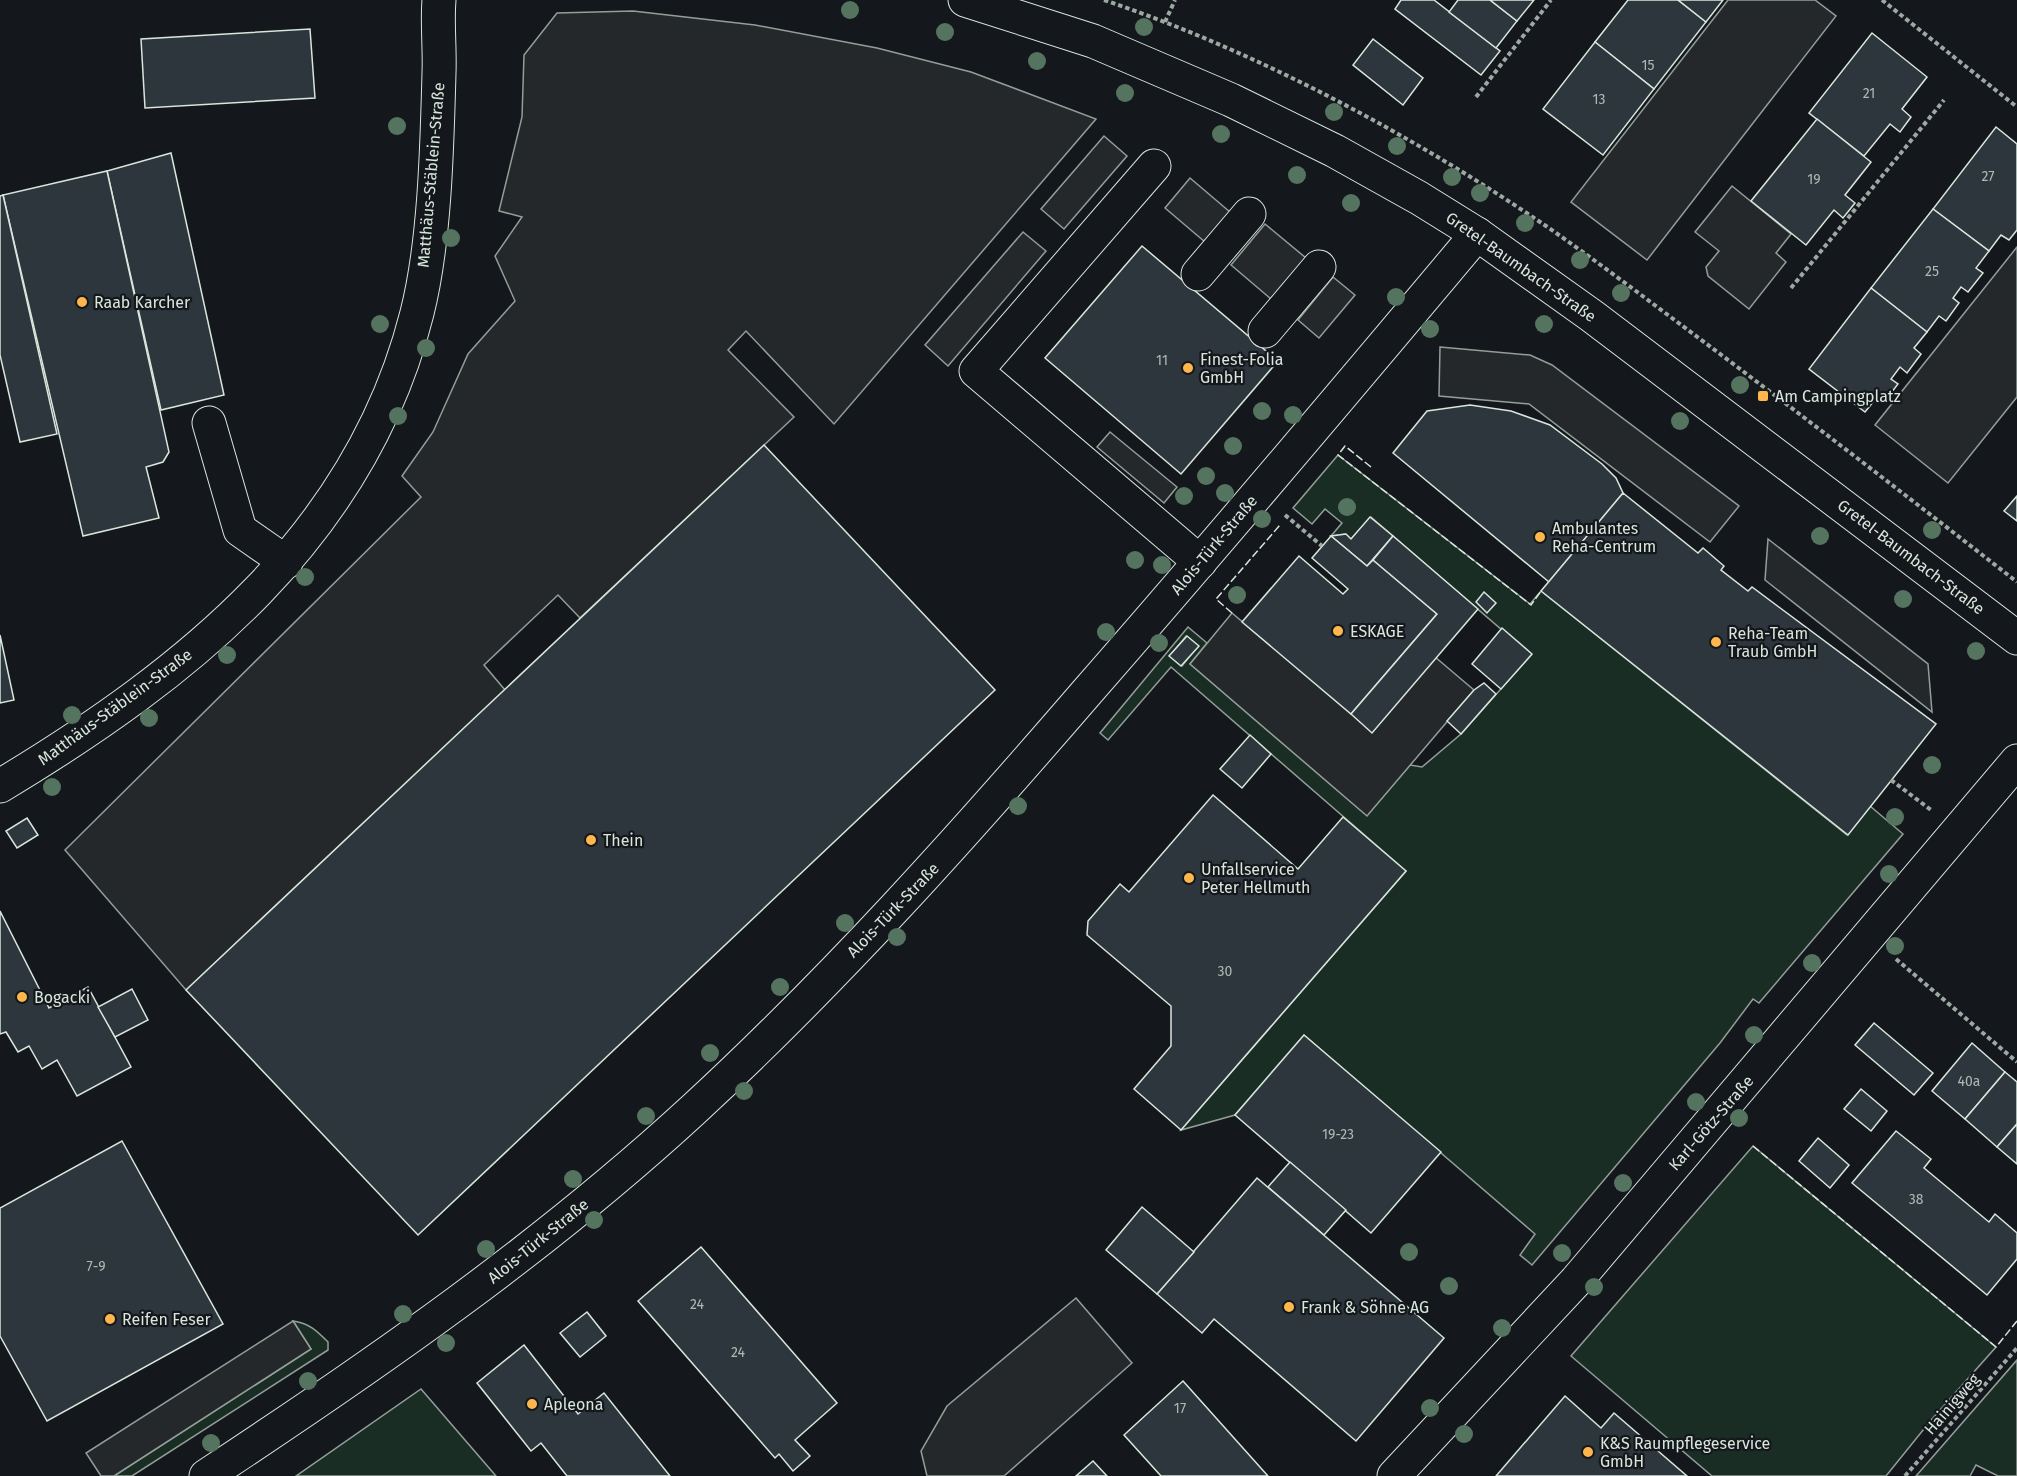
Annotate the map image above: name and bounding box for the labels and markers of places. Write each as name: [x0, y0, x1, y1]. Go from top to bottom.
place label: Raab Karcher: [94, 293, 191, 312]
marker: Raab Karcher: [75, 295, 89, 309]
place label: Finest-Folia GmbH: [1200, 350, 1284, 387]
marker: Finest-Folia GmbH: [1181, 361, 1195, 375]
place label: Am Campingplatz: [1775, 387, 1901, 406]
marker: Am Campingplatz: [1756, 389, 1770, 403]
place label: Ambulantes Reha-Centrum: [1552, 519, 1656, 556]
marker: Ambulantes Reha-Centrum: [1533, 530, 1547, 544]
place label: ESKAGE: [1350, 622, 1404, 641]
marker: ESKAGE: [1331, 624, 1345, 638]
place label: Reha-Team Traub GmbH: [1728, 624, 1817, 661]
marker: Reha-Team Traub GmbH: [1709, 635, 1723, 649]
place label: Thein: [603, 831, 643, 850]
marker: Thein: [584, 833, 598, 847]
place label: Unfallservice Peter Hellmuth: [1201, 860, 1310, 897]
marker: Unfallservice Peter Hellmuth: [1182, 871, 1196, 885]
place label: Bogacki: [34, 988, 90, 1007]
marker: Bogacki: [15, 990, 29, 1004]
place label: Frank & Söhne AG: [1301, 1298, 1429, 1317]
marker: Frank & Söhne AG: [1282, 1300, 1296, 1314]
place label: Reifen Feser: [122, 1310, 211, 1329]
marker: Reifen Feser: [103, 1312, 117, 1326]
place label: Apleona: [544, 1395, 603, 1414]
marker: Apleona: [525, 1397, 539, 1411]
place label: K&S Raumpflegeservice GmbH: [1600, 1434, 1770, 1471]
marker: K&S Raumpflegeservice GmbH: [1581, 1445, 1595, 1459]

